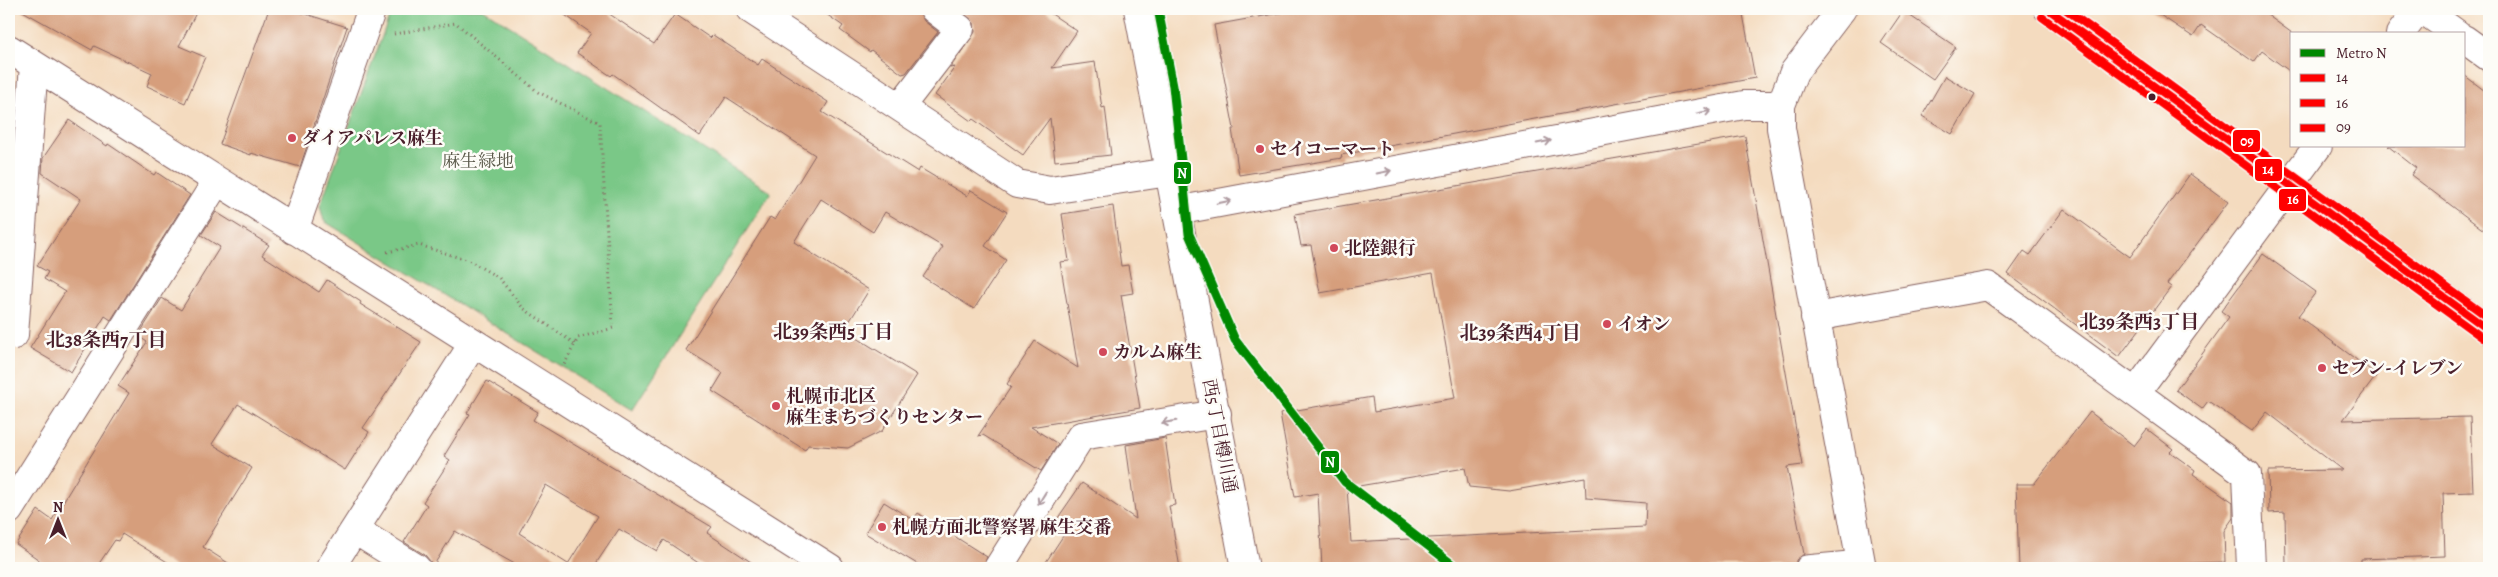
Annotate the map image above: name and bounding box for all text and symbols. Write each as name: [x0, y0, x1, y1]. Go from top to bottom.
legend: [2290, 32, 2466, 148]
text: Metro N: [2336, 43, 2387, 63]
text: 14: [2336, 67, 2348, 87]
unlabelled marker: [2147, 92, 2157, 102]
text: 16: [2336, 93, 2348, 113]
one-way arrow: [1695, 107, 1711, 117]
text: 09: [2336, 117, 2351, 137]
place label: ダイアパレス麻生: [302, 126, 443, 150]
line badge: 09: [2232, 129, 2261, 153]
marker: ダイアパレス麻生: [286, 132, 298, 144]
text: 09: [2240, 132, 2254, 151]
place label: セイコーマート: [1270, 137, 1395, 161]
one-way arrow: [1535, 137, 1551, 146]
marker: セイコーマート: [1254, 143, 1266, 155]
park label: 麻生緑地: [442, 149, 514, 173]
line badge: 14: [2254, 158, 2283, 182]
text: 14: [2262, 160, 2274, 179]
line badge: N: [1173, 161, 1192, 185]
text: N: [1177, 164, 1187, 183]
one-way arrow: [1376, 166, 1392, 176]
line badge: 16: [2278, 188, 2307, 212]
text: 16: [2287, 190, 2299, 209]
one-way arrow: [1216, 196, 1232, 206]
place label: 北陸銀行: [1344, 236, 1416, 260]
marker: 北陸銀行: [1328, 242, 1340, 254]
district label: 北39条西3丁目: [2079, 309, 2199, 335]
place label: イオン: [1617, 312, 1670, 336]
marker: イオン: [1601, 318, 1613, 330]
district label: 北39条西5丁目: [773, 319, 893, 345]
district label: 北39条西4丁目: [1460, 320, 1580, 346]
district label: 北38条西7丁目: [46, 327, 166, 353]
place label: カルム麻生: [1113, 340, 1202, 364]
marker: カルム麻生: [1097, 346, 1109, 358]
place label: セブン-イレブン: [2332, 356, 2463, 380]
marker: セブン-イレブン: [2316, 362, 2328, 374]
street label: 西5丁目樽川通: [1197, 377, 1243, 495]
place label: 札幌市北区 麻生まちづくりセンター: [786, 384, 983, 429]
marker: 札幌市北区 麻生まちづくりセンター: [770, 400, 782, 412]
one-way arrow: [1161, 417, 1177, 427]
line badge: N: [1320, 450, 1340, 474]
text: N: [1325, 453, 1335, 472]
one-way arrow: [1037, 491, 1047, 505]
north arrow: [32, 494, 82, 544]
text: N: [53, 498, 63, 517]
place label: 札幌方面北警察署 麻生交番: [892, 515, 1111, 539]
marker: 札幌方面北警察署 麻生交番: [876, 521, 888, 533]

